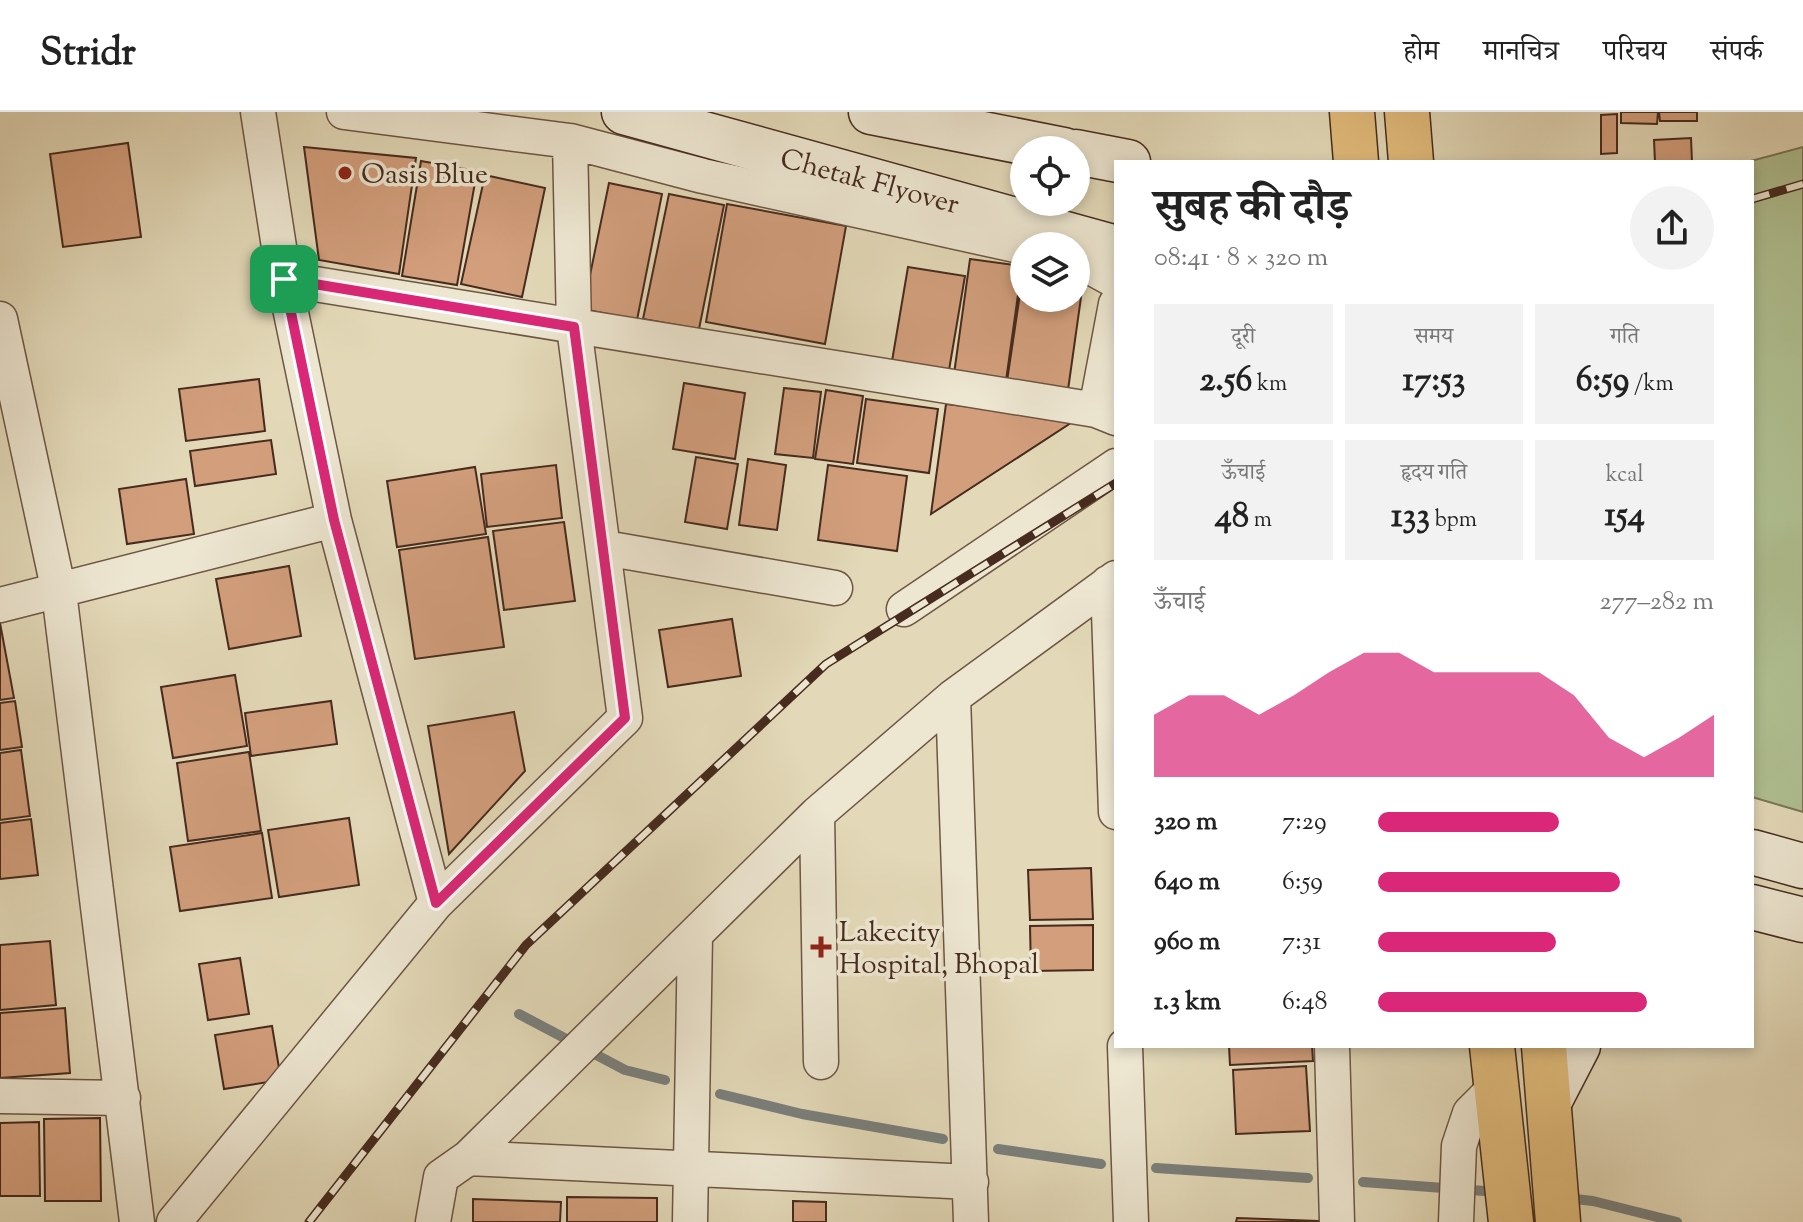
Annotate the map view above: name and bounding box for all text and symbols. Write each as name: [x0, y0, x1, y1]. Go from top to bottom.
text: Stridr: [40, 28, 136, 82]
text: होम: [1403, 33, 1439, 73]
text: मानचित्र: [1483, 33, 1559, 73]
text: परिचय: [1603, 33, 1666, 73]
text: संपर्क: [1710, 33, 1763, 73]
map controls: [1010, 136, 1090, 312]
button: locate: [1010, 136, 1090, 216]
street label: Chetak Flyover: [775, 140, 964, 226]
place label: Oasis Blue: [361, 156, 488, 196]
marker: Oasis Blue: [336, 164, 354, 182]
text: सुबह की दौड़: [1154, 178, 1350, 241]
button: share: [1630, 186, 1714, 270]
button: layers: [1010, 232, 1090, 312]
text: 08:41 · 8 × 320 m: [1154, 240, 1328, 277]
pin: [250, 245, 318, 313]
icon: arrive: [262, 257, 306, 301]
text: दूरी: [1231, 322, 1255, 354]
text: समय: [1415, 322, 1453, 354]
text: गति: [1610, 322, 1639, 354]
text: 2.56: [1199, 357, 1252, 406]
text: 17:53: [1403, 357, 1465, 406]
text: 6:59: [1576, 357, 1629, 406]
text: km: [1252, 369, 1287, 401]
text: /km: [1629, 369, 1674, 401]
text: ऊँचाई: [1222, 458, 1265, 490]
text: हृदय गति: [1401, 458, 1467, 490]
text: kcal: [1606, 460, 1644, 492]
text: 154: [1605, 492, 1645, 541]
text: 48: [1215, 493, 1249, 542]
text: 133: [1391, 493, 1430, 542]
text: m: [1249, 505, 1272, 537]
text: bpm: [1430, 505, 1477, 537]
text: ऊँचाई: [1154, 584, 1205, 621]
text: 277–282 m: [1599, 584, 1714, 621]
text: 320 m: [1154, 804, 1217, 841]
text: 7:29: [1282, 804, 1327, 841]
text: 640 m: [1154, 864, 1220, 901]
text: 6:59: [1282, 864, 1323, 901]
place label: Lakecity Hospital, Bhopal: [839, 914, 1039, 986]
text: 960 m: [1154, 924, 1220, 961]
text: 7:31: [1282, 924, 1321, 961]
marker: Lakecity Hospital, Bhopal: [810, 936, 832, 958]
text: 1.3 km: [1154, 984, 1221, 1021]
text: 6:48: [1282, 984, 1328, 1021]

